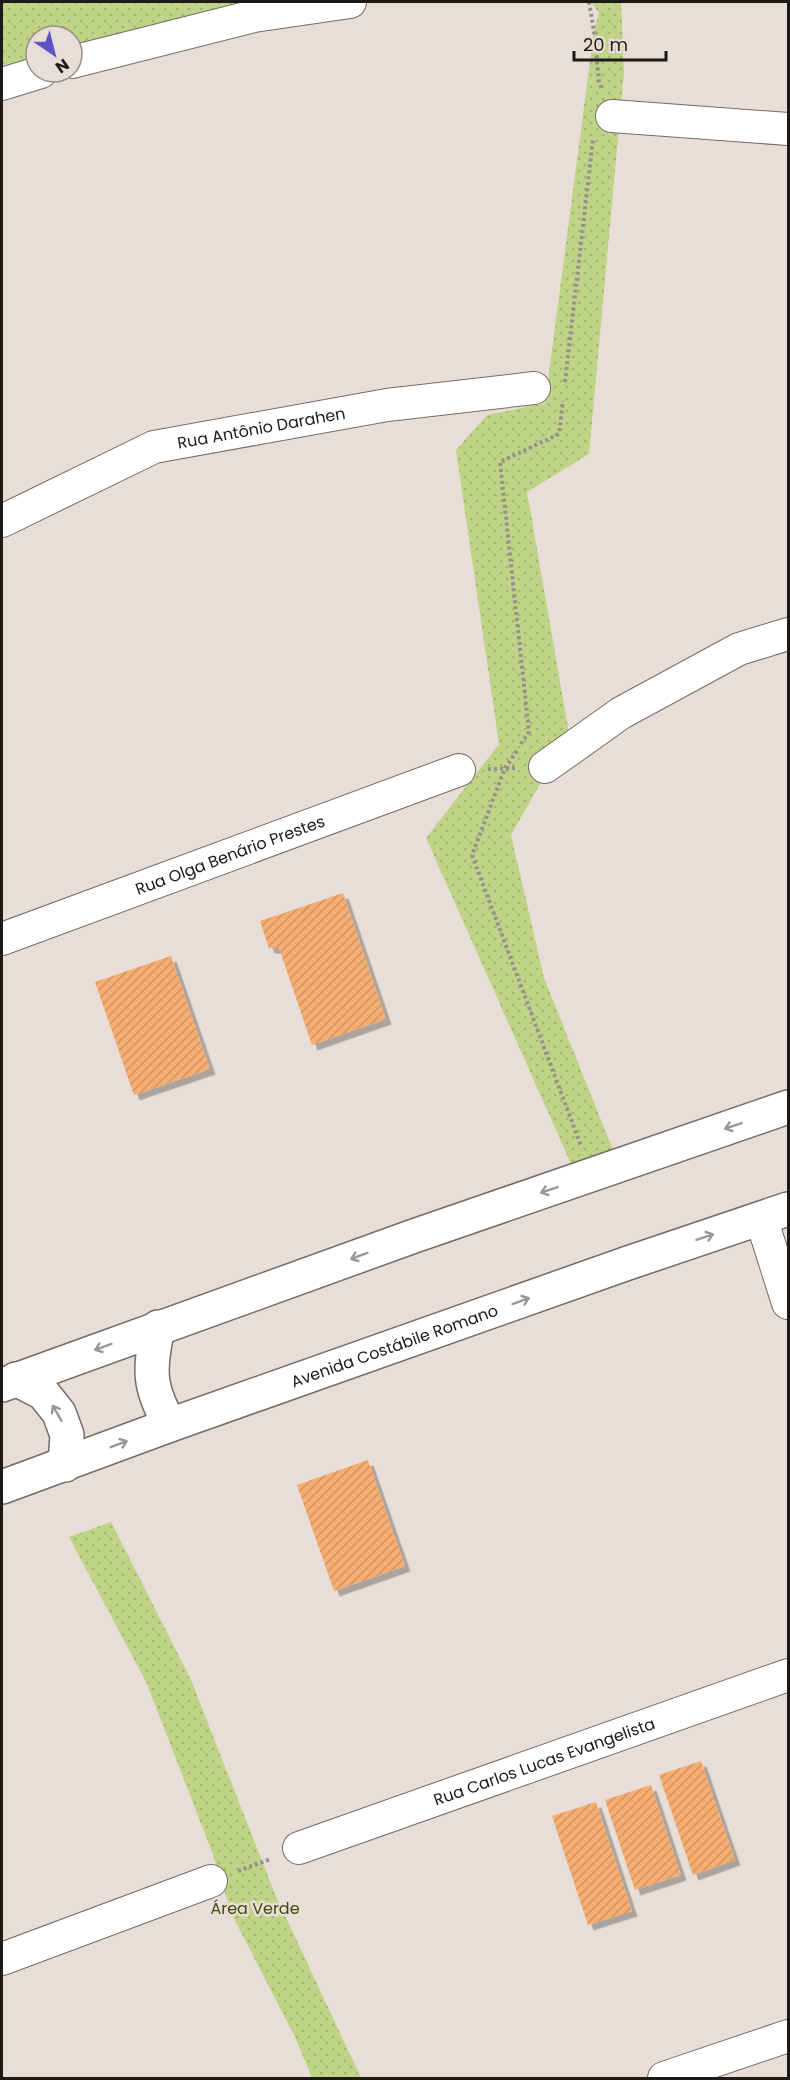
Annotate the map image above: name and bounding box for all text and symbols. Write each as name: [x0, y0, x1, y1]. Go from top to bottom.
north arrow: [24, 24, 84, 84]
scale bar: [574, 24, 666, 62]
text: 20 m: [583, 32, 628, 57]
text: N: [51, 53, 74, 79]
street label: Rua Antônio Darahen: [175, 402, 347, 455]
street label: Rua Olga Benário Prestes: [132, 810, 328, 901]
one-way arrow: [724, 1122, 743, 1133]
one-way arrow: [540, 1185, 559, 1196]
one-way arrow: [695, 1230, 714, 1241]
one-way arrow: [350, 1251, 369, 1262]
one-way arrow: [511, 1294, 529, 1305]
street label: Avenida Costábile Romano: [288, 1299, 501, 1393]
one-way arrow: [94, 1343, 113, 1354]
one-way arrow: [51, 1405, 63, 1422]
one-way arrow: [110, 1438, 128, 1449]
street label: Rua Carlos Lucas Evangelista: [430, 1712, 658, 1812]
park label: Área Verde: [210, 1897, 300, 1920]

